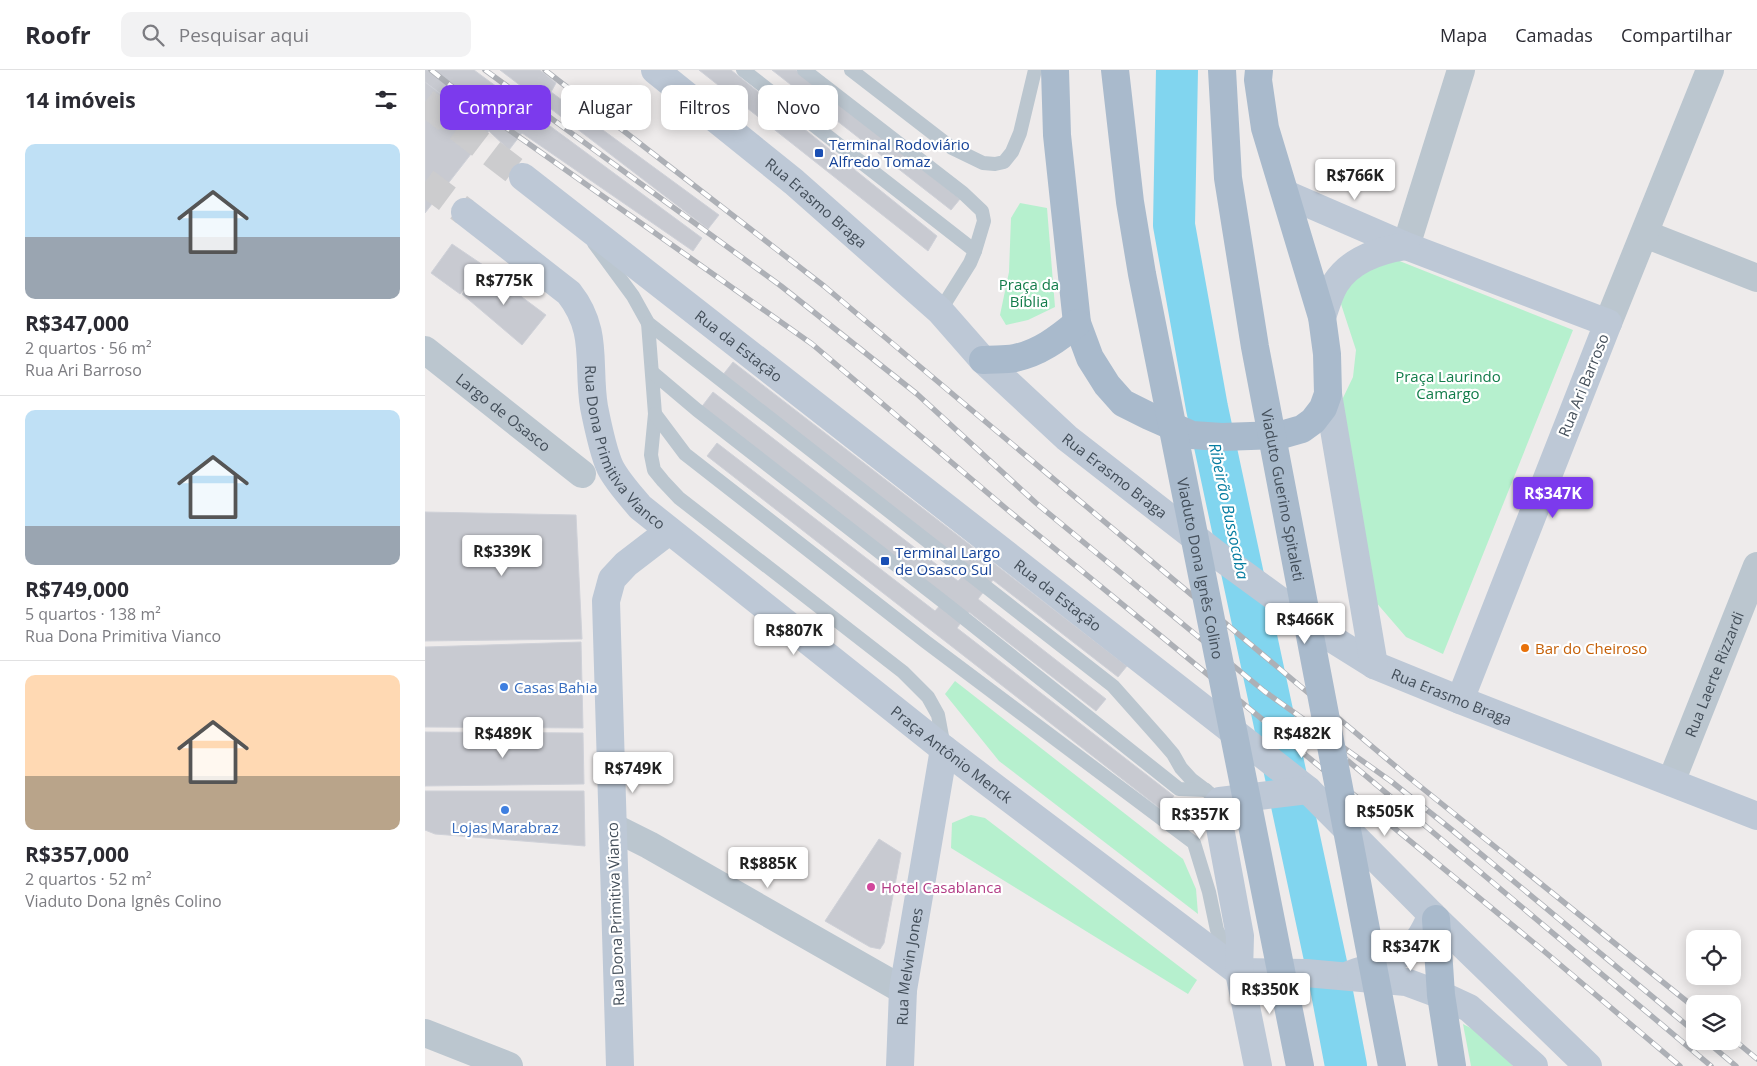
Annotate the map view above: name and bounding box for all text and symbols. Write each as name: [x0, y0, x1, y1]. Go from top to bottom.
search box: [121, 12, 471, 57]
text: Roofr: [25, 18, 91, 51]
icon: search: [139, 21, 167, 49]
text: Pesquisar aqui: [179, 22, 309, 48]
text: Mapa: [1440, 23, 1487, 47]
text: Camadas: [1515, 23, 1593, 47]
text: Compartilhar: [1621, 23, 1732, 47]
chip: Comprar: [440, 85, 551, 130]
chip: Alugar: [561, 85, 651, 130]
chip: Filtros: [661, 85, 748, 130]
chip: Novo: [758, 85, 838, 130]
text: 14 imóveis: [25, 86, 136, 114]
icon: filters: [372, 86, 400, 114]
place label: Terminal Rodoviário Alfredo Tomaz: [829, 134, 970, 171]
marker: Terminal Rodoviário Alfredo Tomaz: [813, 147, 825, 159]
street label: Rua Erasmo Braga: [762, 153, 872, 252]
pin: R$766K: [1314, 158, 1396, 201]
text: R$766K: [1326, 164, 1384, 186]
icon: home: [168, 177, 258, 267]
pin: R$775K: [463, 264, 545, 306]
text: R$775K: [475, 269, 533, 291]
park label: Praça da Bíblia: [999, 274, 1059, 311]
street label: Rua da Estação: [691, 305, 787, 386]
text: R$347,000: [25, 309, 129, 337]
street label: Rua Ari Barroso: [1553, 331, 1613, 439]
text: 2 quartos · 56 m²: [25, 337, 152, 359]
text: Rua Ari Barroso: [25, 359, 142, 381]
street label: Rua Dona Primitiva Vianco: [581, 365, 670, 534]
park label: Praça Laurindo Camargo: [1395, 366, 1501, 403]
street label: Largo de Osasco: [452, 368, 555, 456]
street label: Viaduto Guerino Spitaleti: [1257, 407, 1309, 583]
street label: Rua Erasmo Braga: [1058, 428, 1172, 523]
water label: Ribeirão Bussocaba: [1204, 441, 1254, 581]
icon: home: [168, 442, 258, 532]
street label: Viaduto Dona Ignês Colino: [1173, 476, 1229, 661]
pin: R$347K: [1512, 476, 1594, 519]
text: R$347K: [1524, 482, 1582, 504]
pin: R$339K: [461, 534, 543, 577]
text: R$339K: [473, 540, 531, 562]
place label: Terminal Largo de Osasco Sul: [895, 542, 1000, 579]
street label: Rua da Estação: [1010, 554, 1106, 635]
marker: Terminal Largo de Osasco Sul: [879, 555, 891, 567]
text: R$749,000: [25, 575, 129, 603]
pin: R$466K: [1264, 602, 1346, 645]
text: 5 quartos · 138 m²: [25, 603, 161, 625]
text: R$466K: [1276, 608, 1334, 630]
street label: Rua Laerte Rizzardi: [1680, 608, 1748, 740]
pin: R$807K: [753, 614, 835, 656]
text: R$807K: [765, 619, 823, 641]
text: Rua Dona Primitiva Vianco: [25, 625, 221, 647]
place label: Bar do Cheiroso: [1535, 638, 1647, 658]
marker: Bar do Cheiroso: [1519, 642, 1531, 654]
street label: Rua Erasmo Braga: [1388, 663, 1515, 729]
place label: Casas Bahia: [514, 677, 598, 697]
marker: Casas Bahia: [498, 681, 510, 693]
street label: Praça Antônio Menck: [887, 701, 1017, 807]
icon: home: [168, 707, 258, 797]
pin: R$489K: [462, 716, 544, 759]
pin: R$482K: [1261, 716, 1343, 759]
text: R$489K: [474, 722, 532, 744]
text: R$482K: [1273, 722, 1331, 744]
pin: R$749K: [592, 752, 674, 794]
text: R$749K: [604, 757, 662, 779]
pin: R$505K: [1344, 794, 1426, 837]
pin: R$357K: [1159, 798, 1241, 840]
text: R$505K: [1356, 800, 1414, 822]
text: R$357K: [1171, 803, 1229, 825]
marker: Lojas Marabraz: [499, 804, 511, 816]
place label: Lojas Marabraz: [452, 817, 559, 837]
street label: Rua Dona Primitiva Vianco: [602, 822, 628, 1006]
text: R$357,000: [25, 840, 129, 868]
pin: R$885K: [727, 846, 809, 889]
text: R$885K: [739, 852, 797, 874]
text: 2 quartos · 52 m²: [25, 868, 152, 890]
place label: Hotel Casablanca: [881, 877, 1002, 897]
marker: Hotel Casablanca: [865, 881, 877, 893]
text: Viaduto Dona Ignês Colino: [25, 890, 222, 912]
street label: Rua Melvin Jones: [892, 906, 927, 1026]
pin: R$347K: [1370, 930, 1452, 972]
map controls: [1686, 930, 1741, 1050]
button: locate: [1686, 930, 1741, 985]
text: R$347K: [1382, 935, 1440, 957]
pin: R$350K: [1229, 972, 1311, 1015]
text: R$350K: [1241, 978, 1299, 1000]
button: layers: [1686, 995, 1741, 1050]

